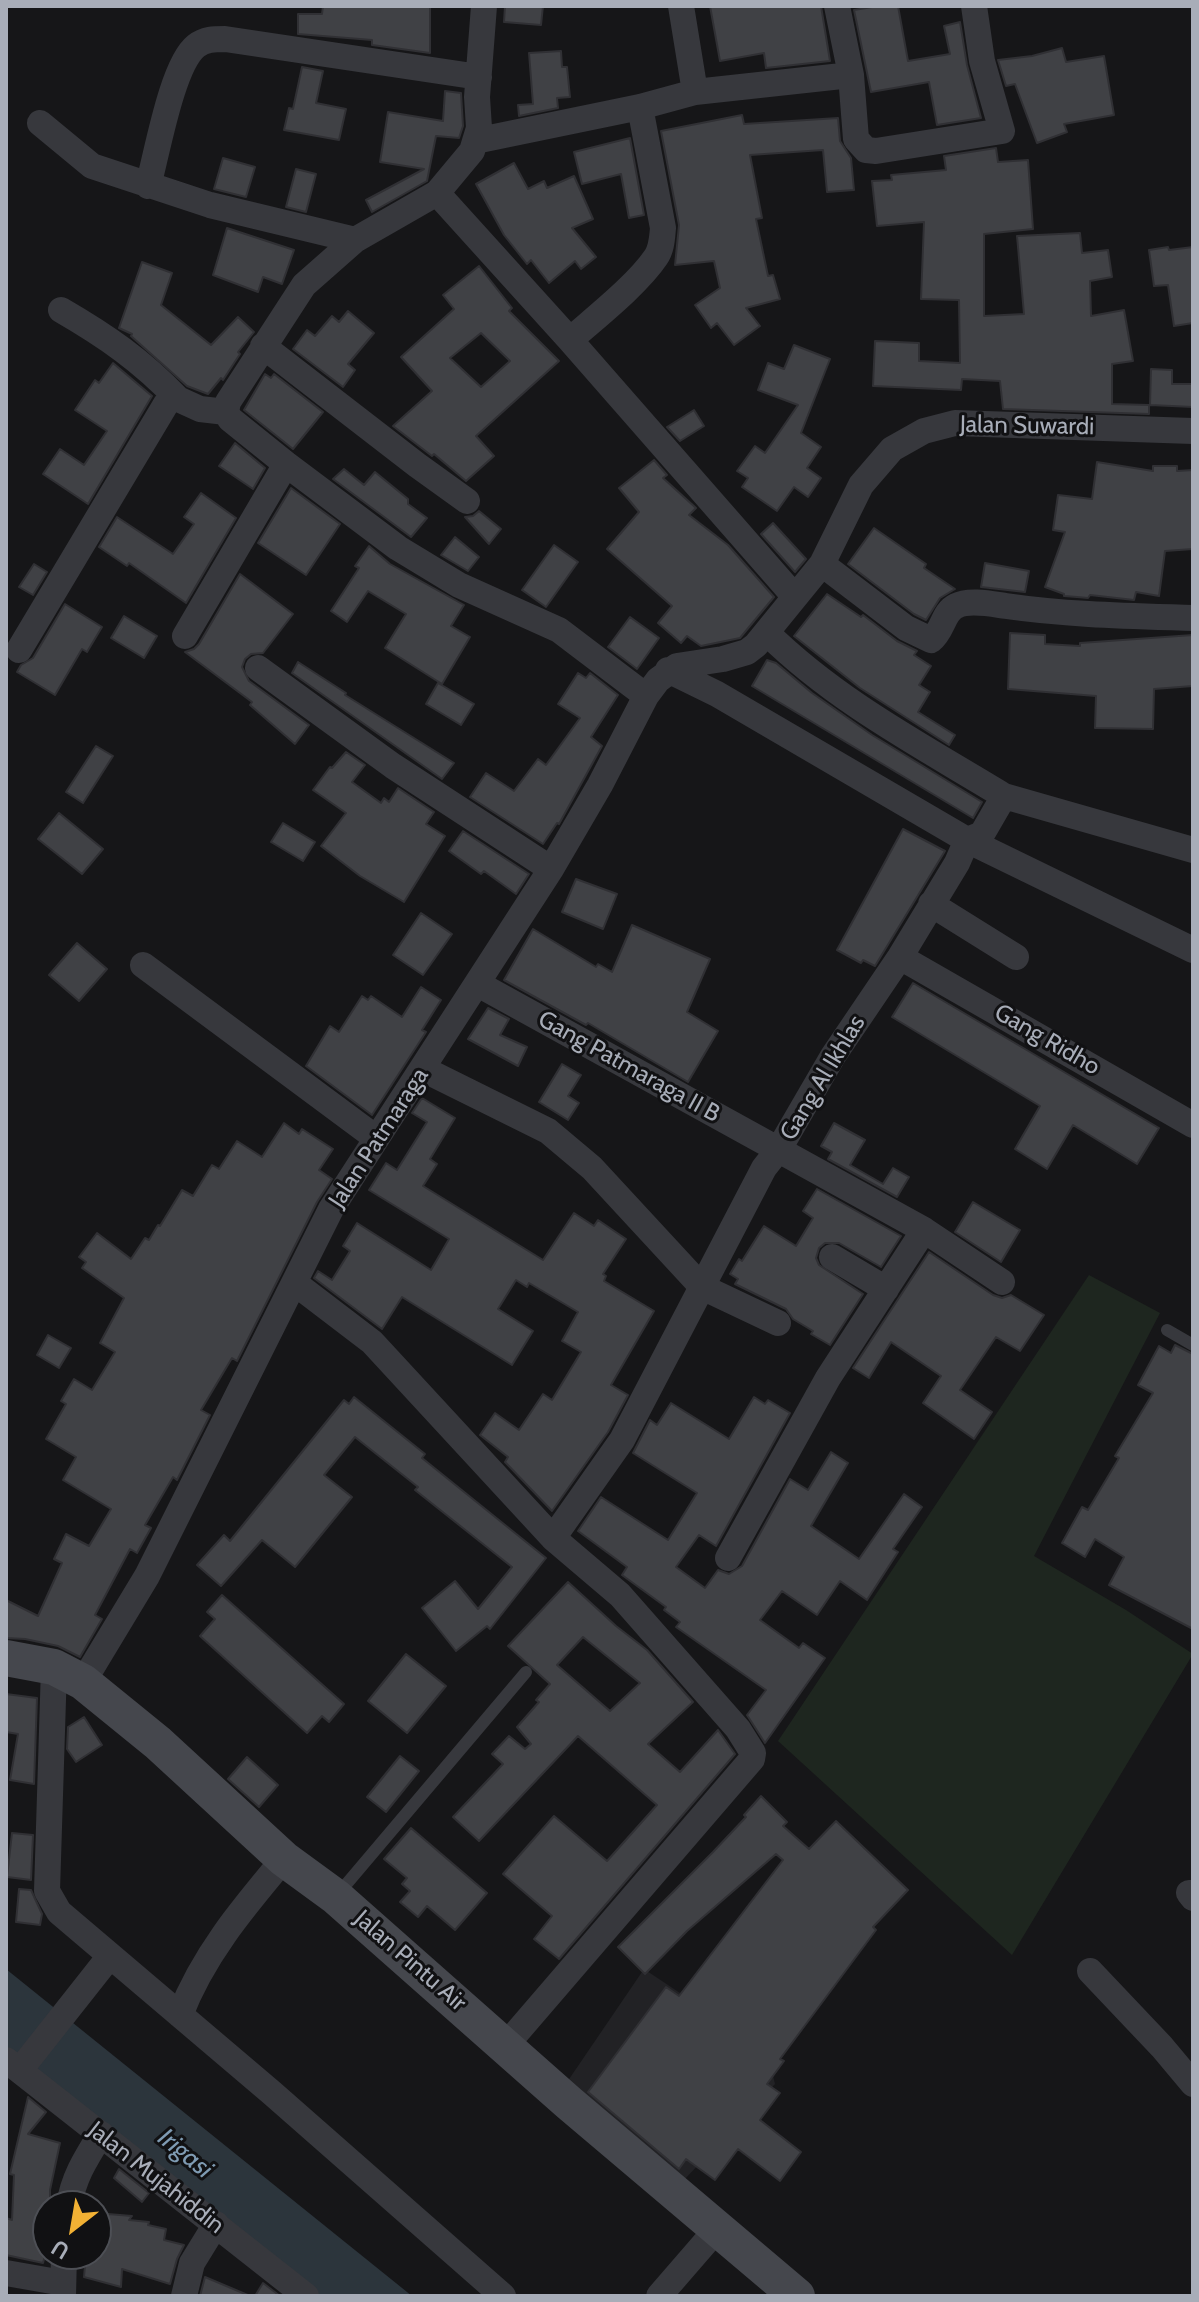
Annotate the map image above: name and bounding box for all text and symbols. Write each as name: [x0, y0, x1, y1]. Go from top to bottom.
street label: Jalan Suwardi: [960, 410, 1094, 442]
street label: Gang Ridho: [989, 998, 1105, 1082]
street label: Gang Patmaraga II B: [533, 1005, 725, 1129]
street label: Gang Al Ikhlas: [774, 1010, 872, 1146]
street label: Jalan Patmaraga: [323, 1063, 435, 1213]
street label: Jalan Pintu Air: [348, 1905, 472, 2017]
street label: Jalan Mujahiddin: [82, 2116, 230, 2240]
water label: Irigasi: [151, 2123, 219, 2185]
north arrow: [32, 2190, 112, 2270]
text: U: [47, 2234, 74, 2265]

